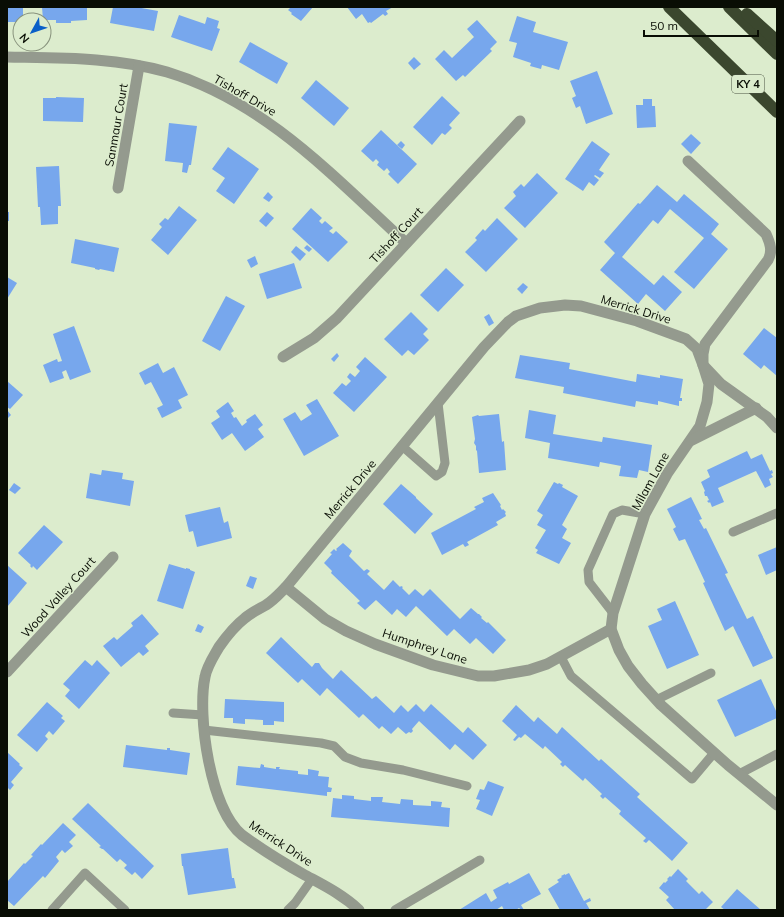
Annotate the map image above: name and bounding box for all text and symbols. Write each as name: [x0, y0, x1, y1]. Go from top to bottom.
north arrow: [12, 12, 52, 52]
scale bar: [644, 12, 758, 38]
text: 50 m: [650, 18, 678, 33]
text: N: [16, 31, 32, 46]
street label: Tishoff Drive: [211, 71, 279, 119]
road number: KY 4: [732, 75, 764, 93]
street label: Sanmaur Court: [101, 82, 131, 168]
street label: Tishoff Court: [366, 204, 426, 266]
street label: Merrick Drive: [599, 291, 673, 327]
street label: Milam Lane: [628, 449, 672, 513]
street label: Merrick Drive: [321, 456, 379, 522]
street label: Wood Valley Court: [18, 553, 98, 641]
street label: Humphrey Lane: [381, 625, 469, 667]
street label: Merrick Drive: [246, 817, 316, 869]

